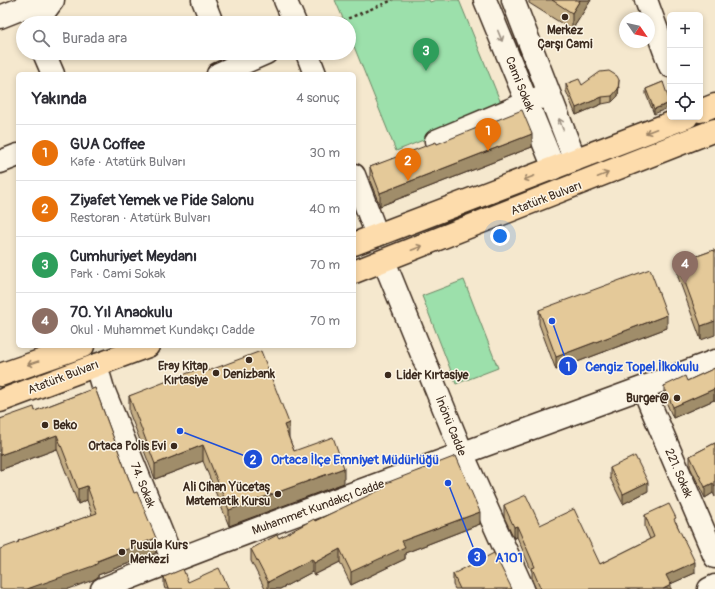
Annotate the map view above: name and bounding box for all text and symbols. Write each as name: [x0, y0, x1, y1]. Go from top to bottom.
marker: Merkez Çarşı Cami: [560, 12, 570, 22]
north arrow: [619, 12, 655, 48]
map controls: [667, 12, 703, 120]
button: +: [667, 12, 703, 48]
search box: [16, 16, 356, 60]
place label: Merkez Çarşı Cami: [538, 23, 593, 52]
icon: search: [30, 27, 52, 49]
text: Burada ara: [62, 29, 127, 48]
one-way arrow: [497, 30, 505, 42]
pin: 3: [413, 38, 439, 71]
button: −: [667, 48, 703, 84]
street label: Cami Sokak: [502, 54, 537, 114]
button: locate: [667, 84, 703, 120]
text: Yakında: [32, 88, 87, 109]
text: 4 sonuç: [296, 90, 340, 106]
pin: 1: [475, 118, 501, 151]
one-way arrow: [557, 118, 565, 130]
one-way arrow: [645, 128, 657, 136]
text: GUA Coffee: [70, 135, 145, 154]
text: 1: [42, 145, 48, 161]
text: 30 m: [310, 145, 340, 161]
pin: 2: [395, 148, 421, 181]
text: Kafe · Atatürk Bulvarı: [70, 154, 186, 170]
one-way arrow: [596, 171, 608, 179]
one-way arrow: [524, 174, 536, 182]
street label: Atatürk Bulvarı: [508, 178, 584, 219]
text: Ziyafet Yemek ve Pide Salonu: [70, 191, 254, 210]
text: 2: [41, 201, 49, 217]
text: 40 m: [309, 201, 340, 217]
text: Restoran · Atatürk Bulvarı: [70, 210, 211, 226]
your location: [490, 226, 510, 246]
one-way arrow: [410, 244, 422, 252]
text: Cumhuriyet Meydanı: [70, 247, 197, 266]
pin: 4: [672, 251, 698, 284]
text: 3: [41, 257, 49, 273]
text: 70 m: [310, 257, 340, 273]
text: Park · Cami Sokak: [70, 266, 165, 282]
text: 70. Yıl Anaokulu: [70, 303, 172, 322]
text: 4: [41, 313, 49, 329]
text: 70 m: [310, 313, 340, 329]
text: Okul · Muhammet Kundakçı Cadde: [70, 322, 255, 338]
callout: Cengiz Topel İlkokulu: [558, 354, 707, 379]
marker: Denizbank: [244, 355, 254, 365]
street label: Atatürk Bulvarı: [25, 357, 101, 398]
place label: Eray Kitap Kırtasiye: [158, 359, 209, 388]
text: Cengiz Topel İlkokulu: [585, 359, 699, 375]
one-way arrow: [27, 360, 39, 368]
text: 1: [566, 360, 570, 375]
place label: Denizbank: [223, 367, 276, 382]
marker: Eray Kitap Kırtasiye: [211, 368, 221, 378]
place label: Lider Kırtasiye: [396, 368, 470, 383]
marker: Lider Kırtasiye: [383, 370, 393, 380]
place label: Burger@: [626, 391, 669, 406]
marker: Burger@: [672, 393, 682, 403]
street label: İnönü Cadde: [432, 394, 470, 458]
place label: Beko: [53, 418, 78, 433]
marker: Beko: [40, 420, 50, 430]
place label: Ortaca Polis Evi: [88, 439, 166, 454]
marker: Ortaca Polis Evi: [169, 441, 179, 451]
street label: 221. Sokak: [661, 446, 696, 500]
callout: Ortaca İlçe Emniyet Müdürlüğü: [243, 447, 446, 472]
text: Ortaca İlçe Emniyet Müdürlüğü: [271, 452, 439, 468]
text: 2: [250, 453, 257, 468]
street label: 74. Sokak: [127, 460, 158, 510]
street label: Muhammet Kundakçı Cadde: [250, 476, 387, 538]
place label: Ali Cihan Yücetaş Matematik Kursu: [183, 480, 271, 509]
marker: Ali Cihan Yücetaş Matematik Kursu: [273, 489, 283, 499]
place label: Pusula Kurs Merkezi: [130, 538, 188, 567]
callout: A101: [467, 545, 530, 570]
marker: Pusula Kurs Merkezi: [117, 547, 127, 557]
text: 3: [474, 550, 481, 565]
text: A101: [495, 550, 523, 566]

